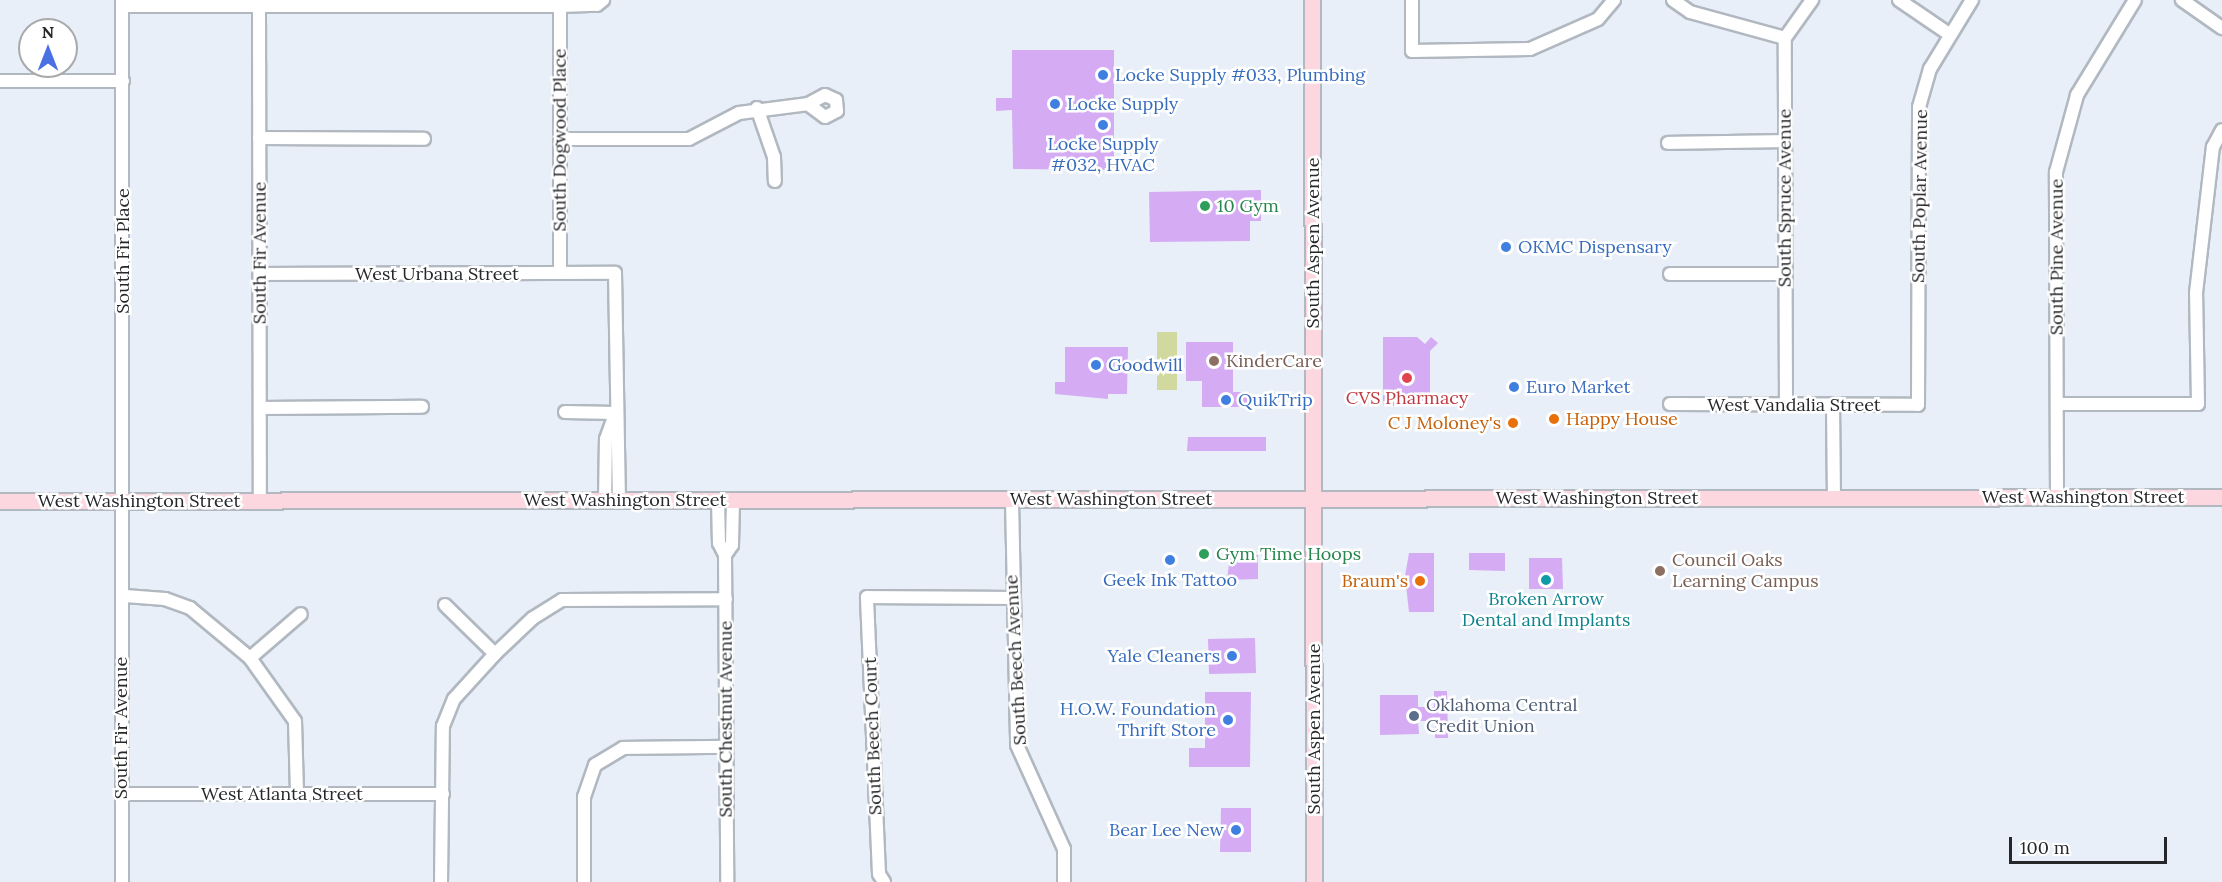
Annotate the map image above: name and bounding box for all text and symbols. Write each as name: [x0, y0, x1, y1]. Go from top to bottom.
north arrow: [18, 18, 78, 78]
text: N: [42, 22, 54, 42]
street label: South Dogwood Place: [549, 48, 571, 232]
place label: Locke Supply #033, Plumbing: [1115, 64, 1365, 86]
marker: Locke Supply #033, Plumbing: [1096, 68, 1110, 82]
place label: Locke Supply: [1067, 93, 1178, 115]
marker: Locke Supply: [1048, 97, 1062, 111]
street label: South Spruce Avenue: [1774, 109, 1796, 287]
street label: South Poplar Avenue: [1908, 109, 1932, 283]
marker: Locke Supply #032, HVAC: [1096, 118, 1110, 132]
place label: Locke Supply #032, HVAC: [1047, 134, 1159, 176]
street label: South Aspen Avenue: [1302, 158, 1324, 328]
street label: South Pine Avenue: [2046, 179, 2068, 335]
street label: South Fir Avenue: [249, 182, 271, 324]
street label: South Fir Place: [112, 188, 134, 314]
place label: 10 Gym: [1217, 195, 1279, 217]
marker: 10 Gym: [1198, 199, 1212, 213]
place label: OKMC Dispensary: [1518, 236, 1672, 258]
marker: OKMC Dispensary: [1499, 240, 1513, 254]
street label: West Urbana Street: [355, 263, 519, 285]
place label: KinderCare: [1226, 350, 1322, 372]
place label: Goodwill: [1108, 354, 1183, 376]
marker: KinderCare: [1207, 354, 1221, 368]
marker: Goodwill: [1089, 358, 1103, 372]
marker: CVS Pharmacy: [1400, 371, 1414, 385]
place label: Euro Market: [1526, 376, 1630, 398]
marker: Euro Market: [1507, 380, 1521, 394]
place label: CVS Pharmacy: [1346, 387, 1468, 409]
place label: QuikTrip: [1238, 389, 1313, 411]
marker: QuikTrip: [1219, 393, 1233, 407]
street label: West Vandalia Street: [1707, 394, 1881, 416]
place label: Happy House: [1566, 408, 1678, 430]
place label: C J Moloney's: [1388, 412, 1501, 434]
marker: Happy House: [1547, 412, 1561, 426]
marker: C J Moloney's: [1506, 416, 1520, 430]
street label: West Washington Street: [1982, 486, 2184, 508]
street label: West Washington Street: [1496, 487, 1698, 509]
street label: West Washington Street: [1010, 488, 1212, 510]
street label: West Washington Street: [524, 489, 726, 511]
street label: West Washington Street: [38, 490, 240, 512]
place label: Gym Time Hoops: [1216, 543, 1361, 565]
marker: Gym Time Hoops: [1197, 547, 1211, 561]
place label: Council Oaks Learning Campus: [1672, 550, 1819, 592]
marker: Geek Ink Tattoo: [1163, 553, 1177, 567]
marker: Council Oaks Learning Campus: [1653, 564, 1667, 578]
place label: Geek Ink Tattoo: [1103, 569, 1237, 591]
place label: Braum's: [1341, 570, 1408, 592]
marker: Broken Arrow Dental and Implants: [1539, 573, 1553, 587]
street label: South Beech Avenue: [1001, 574, 1031, 746]
marker: Braum's: [1413, 574, 1427, 588]
place label: Broken Arrow Dental and Implants: [1462, 589, 1630, 632]
street label: South Chestnut Avenue: [715, 621, 737, 817]
street label: South Aspen Avenue: [1303, 644, 1325, 814]
place label: Yale Cleaners: [1108, 645, 1220, 667]
marker: Yale Cleaners: [1225, 649, 1239, 663]
street label: South Fir Avenue: [110, 657, 132, 799]
street label: South Beech Court: [859, 657, 887, 815]
place label: Oklahoma Central Credit Union: [1426, 695, 1577, 738]
place label: H.O.W. Foundation Thrift Store: [1060, 699, 1216, 742]
marker: Oklahoma Central Credit Union: [1407, 709, 1421, 723]
marker: H.O.W. Foundation Thrift Store: [1221, 713, 1235, 727]
street label: West Atlanta Street: [201, 783, 363, 805]
place label: Bear Lee New: [1109, 819, 1224, 841]
marker: Bear Lee New: [1229, 823, 1243, 837]
scale bar: [2012, 825, 2170, 863]
text: 100 m: [2020, 836, 2070, 859]

